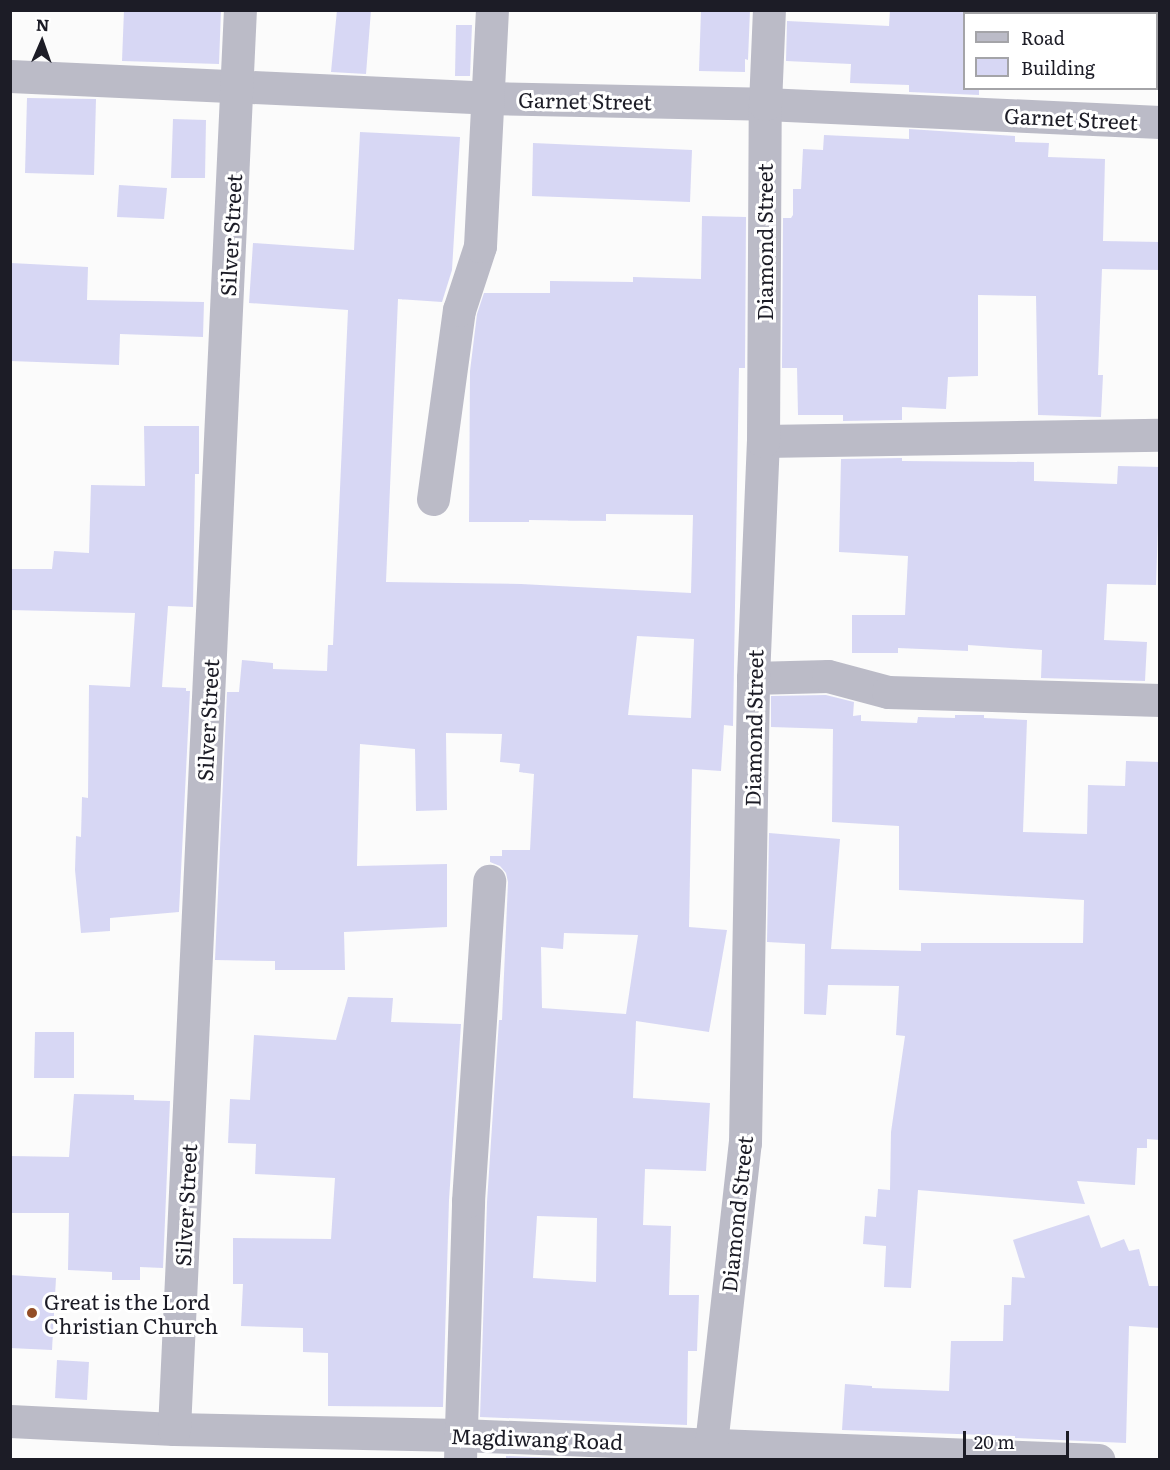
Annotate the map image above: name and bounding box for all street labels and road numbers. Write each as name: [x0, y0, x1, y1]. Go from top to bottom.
street label: Garnet Street: [518, 86, 652, 114]
street label: Garnet Street: [1003, 102, 1139, 134]
street label: Diamond Street: [751, 163, 777, 321]
street label: Silver Street: [214, 173, 246, 297]
street label: Diamond Street: [739, 649, 767, 807]
street label: Silver Street: [191, 658, 223, 782]
street label: Diamond Street: [715, 1134, 757, 1294]
street label: Silver Street: [169, 1143, 201, 1267]
street label: Magdiwang Road: [450, 1422, 624, 1454]

